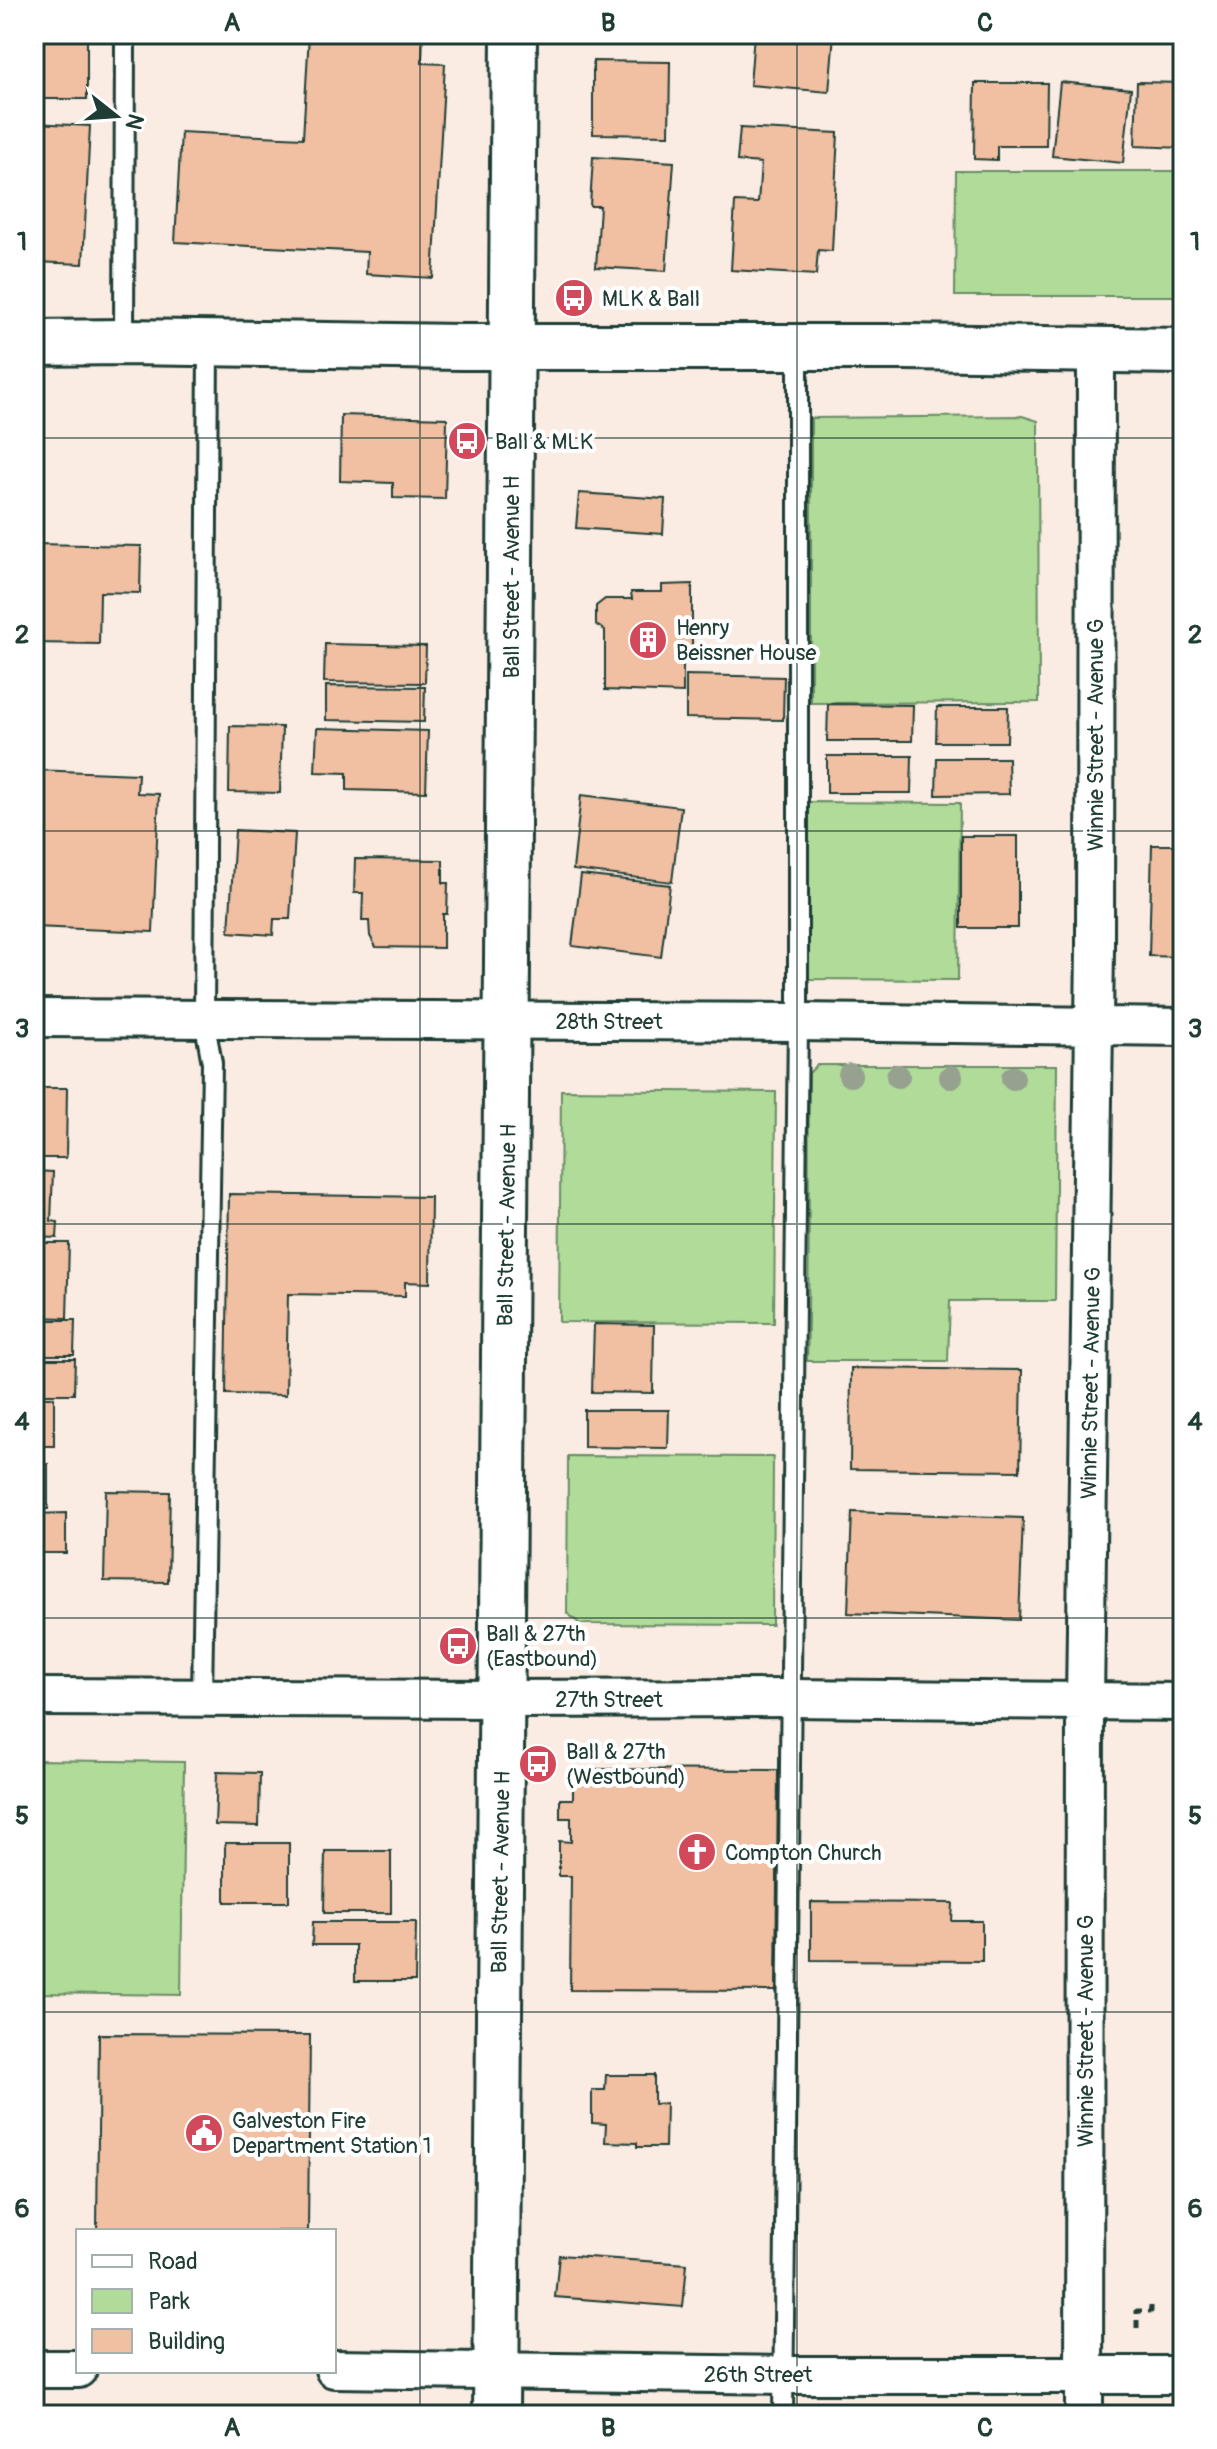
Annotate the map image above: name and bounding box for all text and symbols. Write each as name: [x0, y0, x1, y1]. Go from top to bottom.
text: A: [224, 7, 241, 39]
text: B: [601, 7, 615, 39]
text: C: [977, 7, 993, 39]
north arrow: [76, 76, 156, 156]
text: N: [119, 110, 150, 133]
text: 1: [17, 226, 27, 258]
text: 1: [1190, 226, 1200, 258]
bus stop icon: MLK & Ball: [553, 277, 595, 319]
place label: MLK & Ball: [602, 285, 700, 313]
bus stop icon: Ball & MLK: [446, 420, 488, 462]
place label: Ball & MLK: [495, 428, 593, 456]
street label: Ball Street - Avenue H: [498, 476, 526, 678]
place label: Henry Beissner House: [676, 614, 816, 667]
text: 2: [15, 619, 29, 651]
building icon: Henry Beissner House: [627, 619, 669, 661]
street label: Winnie Street - Avenue G: [1082, 619, 1110, 851]
text: 2: [1188, 619, 1202, 651]
street label: 28th Street: [555, 1008, 663, 1036]
text: 3: [15, 1013, 29, 1045]
text: 3: [1188, 1013, 1202, 1045]
street label: Ball Street - Avenue H: [491, 1123, 523, 1327]
street label: Winnie Street - Avenue G: [1075, 1267, 1107, 1499]
text: 4: [14, 1406, 30, 1438]
text: 4: [1187, 1406, 1203, 1438]
place label: Ball & 27th (Eastbound): [486, 1620, 598, 1673]
bus stop icon: Ball & 27th (Eastbound): [437, 1625, 479, 1667]
street label: 27th Street: [555, 1686, 663, 1714]
place label: Ball & 27th (Westbound): [566, 1738, 686, 1791]
bus stop icon: Ball & 27th (Westbound): [517, 1743, 559, 1785]
street label: Ball Street - Avenue H: [485, 1770, 517, 1974]
text: 5: [15, 1800, 29, 1832]
text: 5: [1188, 1800, 1202, 1832]
church icon: Compton Church: [676, 1831, 718, 1873]
place label: Compton Church: [725, 1839, 882, 1867]
street label: Winnie Street - Avenue G: [1072, 1915, 1100, 2147]
place label: Galveston Fire Department Station 1: [232, 2107, 431, 2160]
public building icon: Galveston Fire Department Station 1: [183, 2112, 225, 2154]
text: 6: [14, 2193, 30, 2225]
text: 6: [1187, 2193, 1203, 2225]
legend: [76, 2229, 336, 2373]
text: Road: [148, 2247, 198, 2276]
text: Park: [148, 2287, 190, 2316]
text: Building: [148, 2327, 225, 2356]
street label: 26th Street: [704, 2361, 812, 2389]
text: A: [224, 2412, 241, 2444]
text: B: [601, 2412, 615, 2444]
text: C: [977, 2412, 993, 2444]

